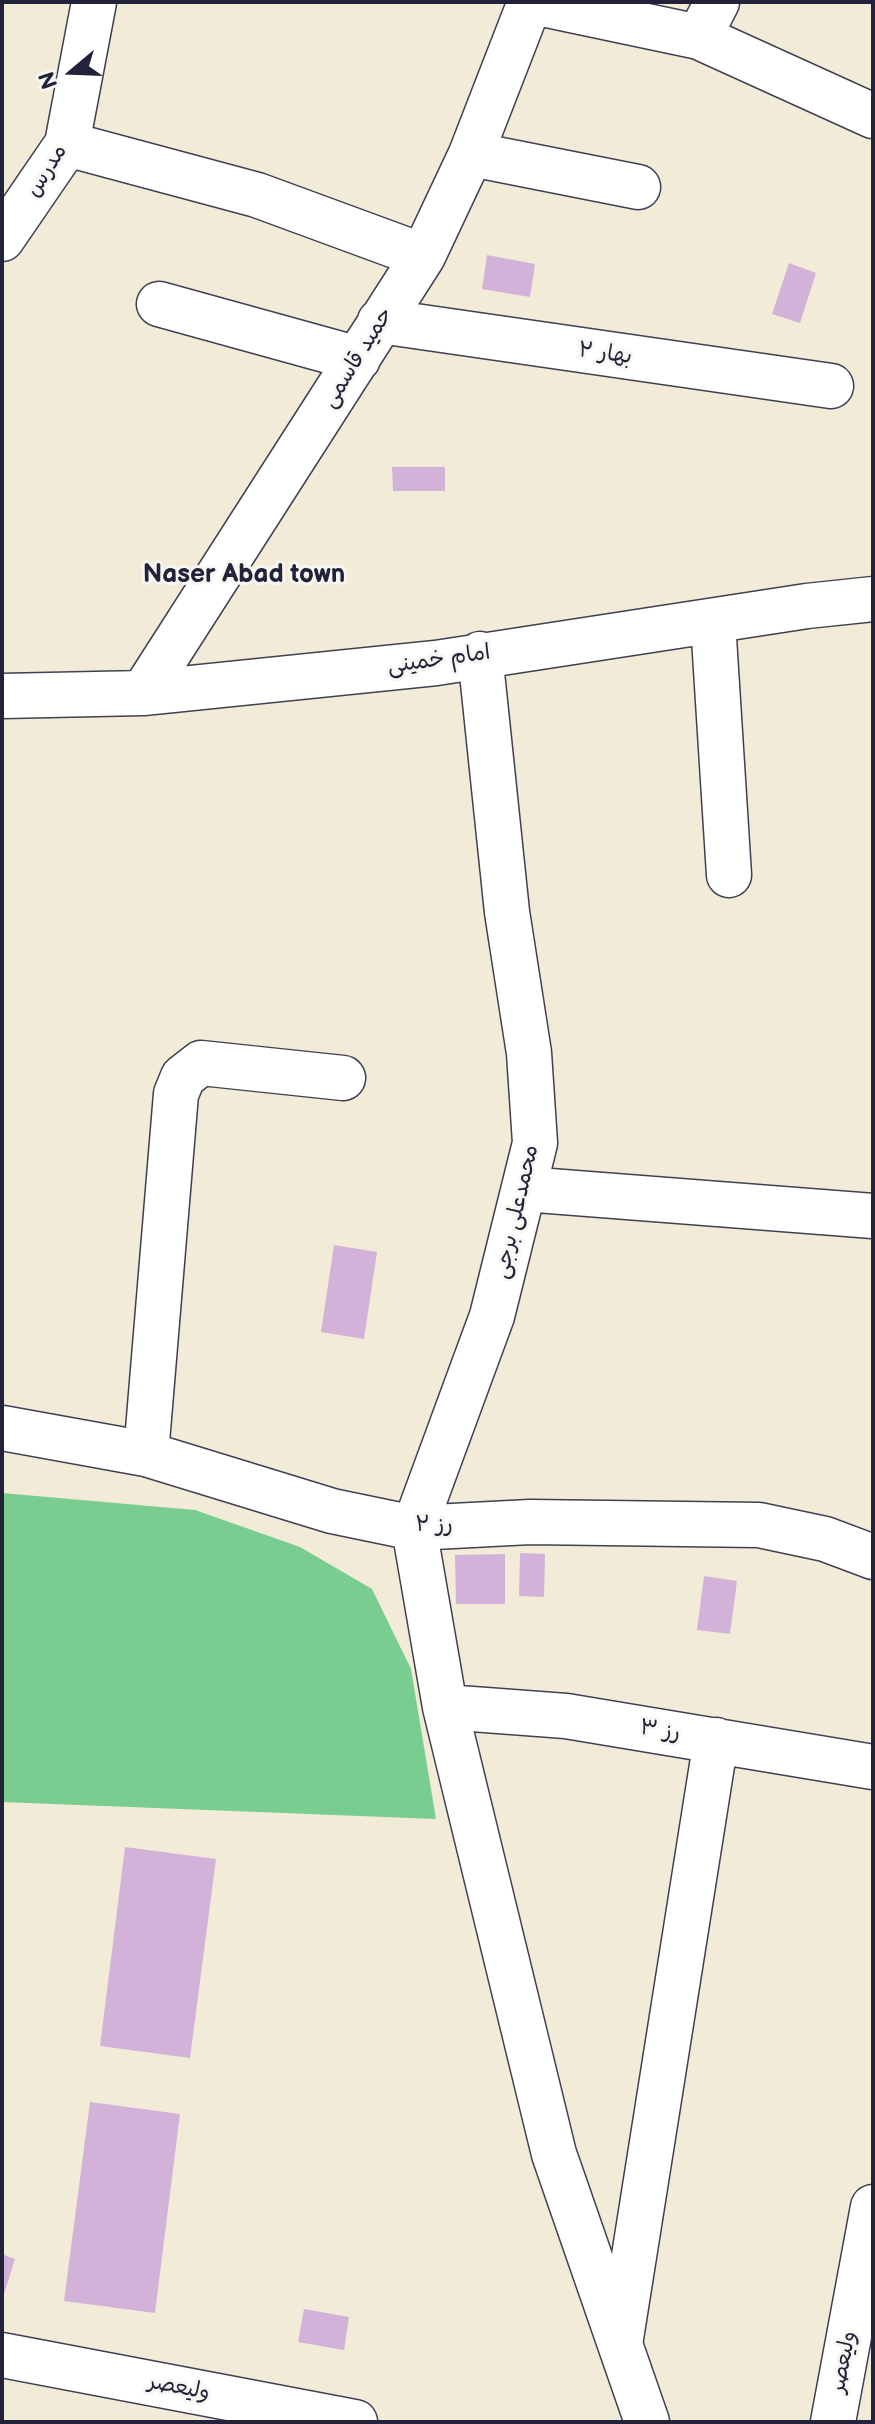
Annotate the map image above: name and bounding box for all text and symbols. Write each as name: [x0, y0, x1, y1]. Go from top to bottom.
north arrow: [32, 32, 112, 112]
text: N: [33, 68, 64, 92]
street label: مدرس: [21, 140, 73, 202]
street label: حمید قاسمی: [317, 303, 399, 413]
street label: بهار ۲: [576, 337, 634, 371]
district label: Naser Abad town: [143, 559, 345, 591]
street label: امام خمینی: [386, 640, 492, 680]
street label: محمدعلی برجی: [489, 1142, 545, 1282]
street label: رز ۲: [415, 1512, 453, 1538]
street label: رز ۳: [638, 1715, 682, 1747]
street label: ولیعصر: [825, 2329, 863, 2395]
street label: ولیعصر: [146, 2369, 212, 2407]

